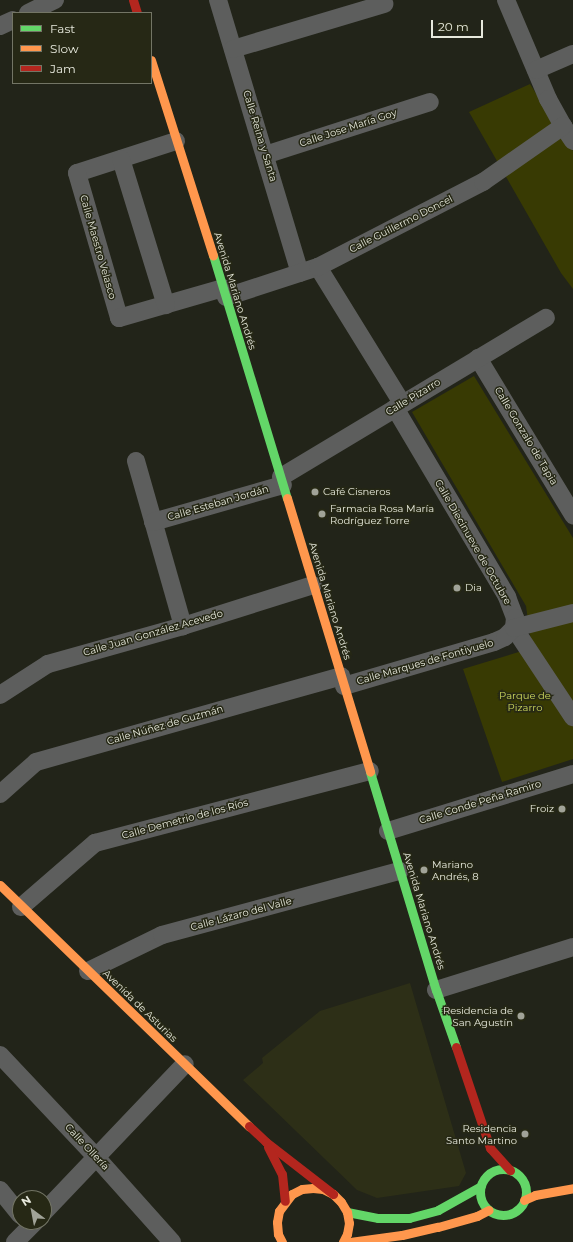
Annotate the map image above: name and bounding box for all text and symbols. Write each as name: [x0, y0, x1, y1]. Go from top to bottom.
legend: [12, 12, 152, 84]
scale bar: [433, 12, 485, 38]
text: 20 m: [438, 19, 469, 34]
text: Fast: [50, 21, 75, 36]
text: Slow: [50, 41, 79, 56]
text: Jam: [50, 61, 76, 76]
street label: Calle Reina y Santa: [240, 89, 280, 183]
street label: Calle Jose María Goy: [298, 107, 398, 149]
street label: Calle Maestro Velasco: [77, 193, 119, 301]
street label: Calle Guillermo Doncel: [347, 193, 455, 255]
street label: Avenida Mariano Andrés: [211, 231, 259, 351]
street label: Calle Pizarro: [383, 376, 443, 418]
street label: Calle Gonzalo de Tapia: [492, 385, 560, 487]
street label: Calle Diecinueve de Octubre: [432, 477, 514, 607]
street label: Calle Esteban Jordán: [166, 483, 270, 523]
place label: Café Cisneros: [323, 486, 390, 498]
marker: Café Cisneros: [310, 487, 320, 497]
place label: Farmacia Rosa María Rodríguez Torre: [330, 502, 434, 526]
marker: Farmacia Rosa María Rodríguez Torre: [317, 509, 327, 519]
street label: Avenida Mariano Andrés: [306, 541, 354, 661]
place label: Dia: [465, 582, 482, 594]
marker: Dia: [452, 583, 462, 593]
street label: Calle Juan González Acevedo: [82, 607, 224, 659]
street label: Calle Marques de Fontiyuelo: [355, 637, 495, 687]
park label: Parque de Pizarro: [499, 689, 551, 712]
street label: Calle Núñez de Guzmán: [105, 703, 225, 747]
street label: Calle Conde Peña Ramiro: [417, 778, 543, 826]
street label: Calle Demetrio de los Ríos: [120, 796, 250, 842]
place label: Froiz: [530, 803, 554, 815]
marker: Froiz: [557, 804, 567, 814]
street label: Avenida Mariano Andrés: [400, 851, 448, 971]
place label: Mariano Andrés, 8: [432, 858, 479, 882]
marker: Mariano Andrés, 8: [419, 865, 429, 875]
street label: Calle Lázaro del Valle: [189, 895, 293, 933]
street label: Avenida de Asturias: [100, 967, 180, 1045]
place label: Residencia de San Agustín: [443, 1004, 513, 1028]
marker: Residencia de San Agustín: [516, 1011, 526, 1021]
street label: Calle Ollería: [62, 1121, 112, 1173]
place label: Residencia Santo Martino: [446, 1122, 517, 1146]
marker: Residencia Santo Martino: [520, 1129, 530, 1139]
north arrow: [12, 1190, 52, 1230]
text: N: [19, 1192, 34, 1209]

